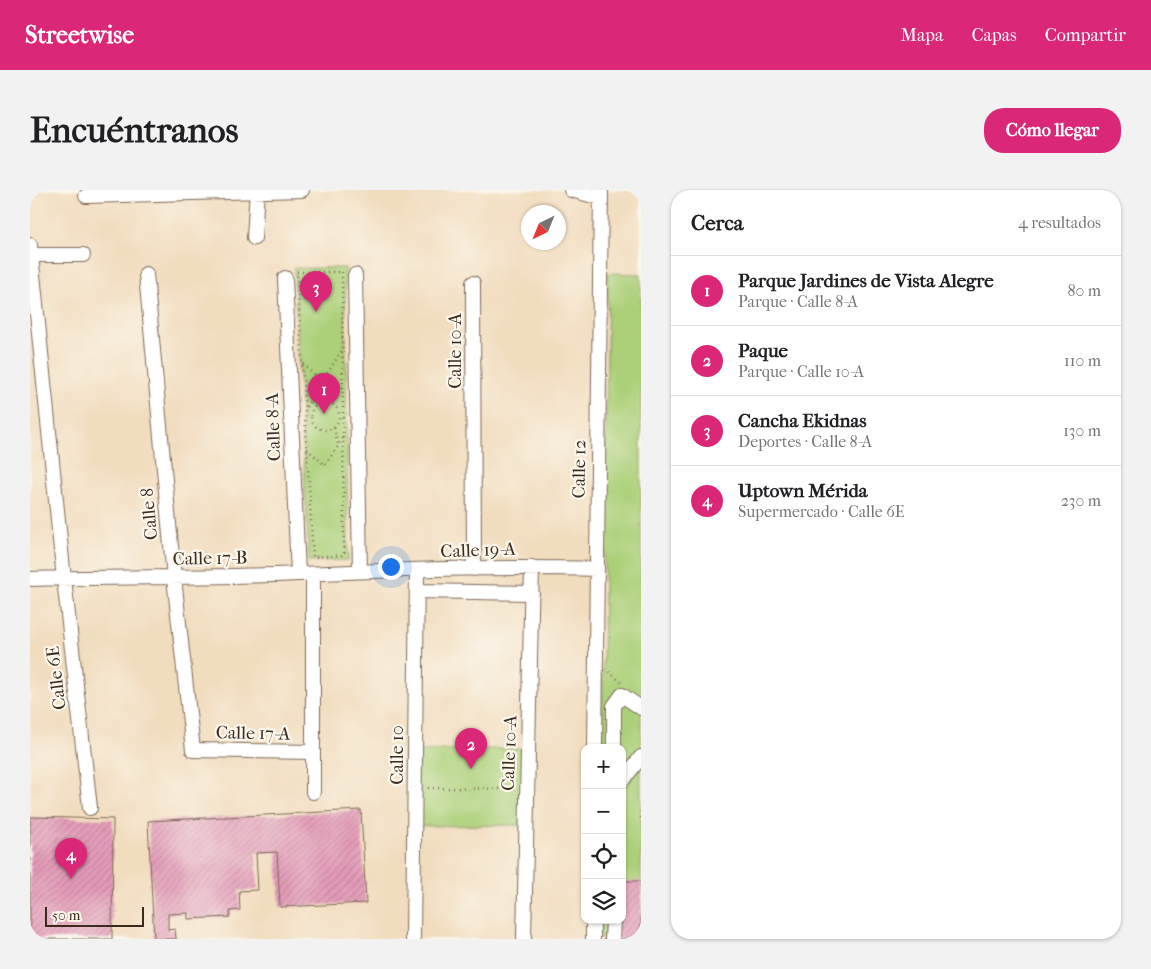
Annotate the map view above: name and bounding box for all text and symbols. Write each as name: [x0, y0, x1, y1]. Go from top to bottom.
text: Streetwise: [25, 21, 134, 49]
text: Mapa: [901, 25, 943, 46]
text: Capas: [971, 25, 1017, 46]
text: Compartir: [1045, 25, 1126, 46]
button: Cómo llegar: [984, 108, 1121, 153]
text: Encuéntranos: [30, 110, 238, 151]
north arrow: [521, 205, 566, 250]
text: Cerca: [691, 211, 743, 235]
text: 4 resultados: [1018, 213, 1101, 232]
text: Parque Jardines de Vista Alegre: [738, 270, 994, 292]
pin: 3: [300, 271, 332, 312]
text: 1: [704, 281, 710, 300]
text: 80 m: [1067, 281, 1101, 300]
text: Parque · Calle 8-A: [738, 292, 858, 311]
street label: Calle 10-A: [445, 313, 466, 389]
text: Paque: [738, 340, 788, 362]
text: 2: [703, 351, 711, 370]
text: 110 m: [1064, 351, 1101, 370]
text: Parque · Calle 10-A: [738, 362, 864, 381]
pin: 1: [308, 373, 340, 414]
street label: Calle 8-A: [262, 392, 285, 462]
text: Cancha Ekidnas: [738, 410, 866, 432]
text: 3: [704, 421, 710, 440]
text: 130 m: [1063, 421, 1101, 440]
text: Deportes · Calle 8-A: [738, 432, 872, 451]
street label: Calle 12: [568, 439, 591, 499]
text: Uptown Mérida: [738, 480, 868, 502]
street label: Calle 8: [137, 487, 162, 541]
text: 4: [702, 491, 712, 510]
text: 230 m: [1061, 491, 1101, 510]
text: Supermercado · Calle 6E: [738, 502, 905, 521]
street label: Calle 19-A: [440, 539, 516, 562]
street label: Calle 17-B: [173, 547, 247, 570]
your location: [378, 554, 404, 580]
street label: Calle 6E: [42, 645, 71, 711]
street label: Calle 10-A: [498, 715, 521, 791]
street label: Calle 17-A: [216, 722, 291, 745]
street label: Calle 10: [387, 725, 408, 785]
pin: 2: [455, 728, 487, 769]
map controls: [581, 744, 626, 924]
button: +: [581, 744, 626, 789]
button: −: [581, 789, 626, 834]
button: locate: [581, 834, 626, 879]
pin: 4: [55, 838, 87, 879]
button: layers: [581, 879, 626, 924]
scale bar: [45, 904, 144, 927]
text: 50 m: [52, 907, 80, 924]

